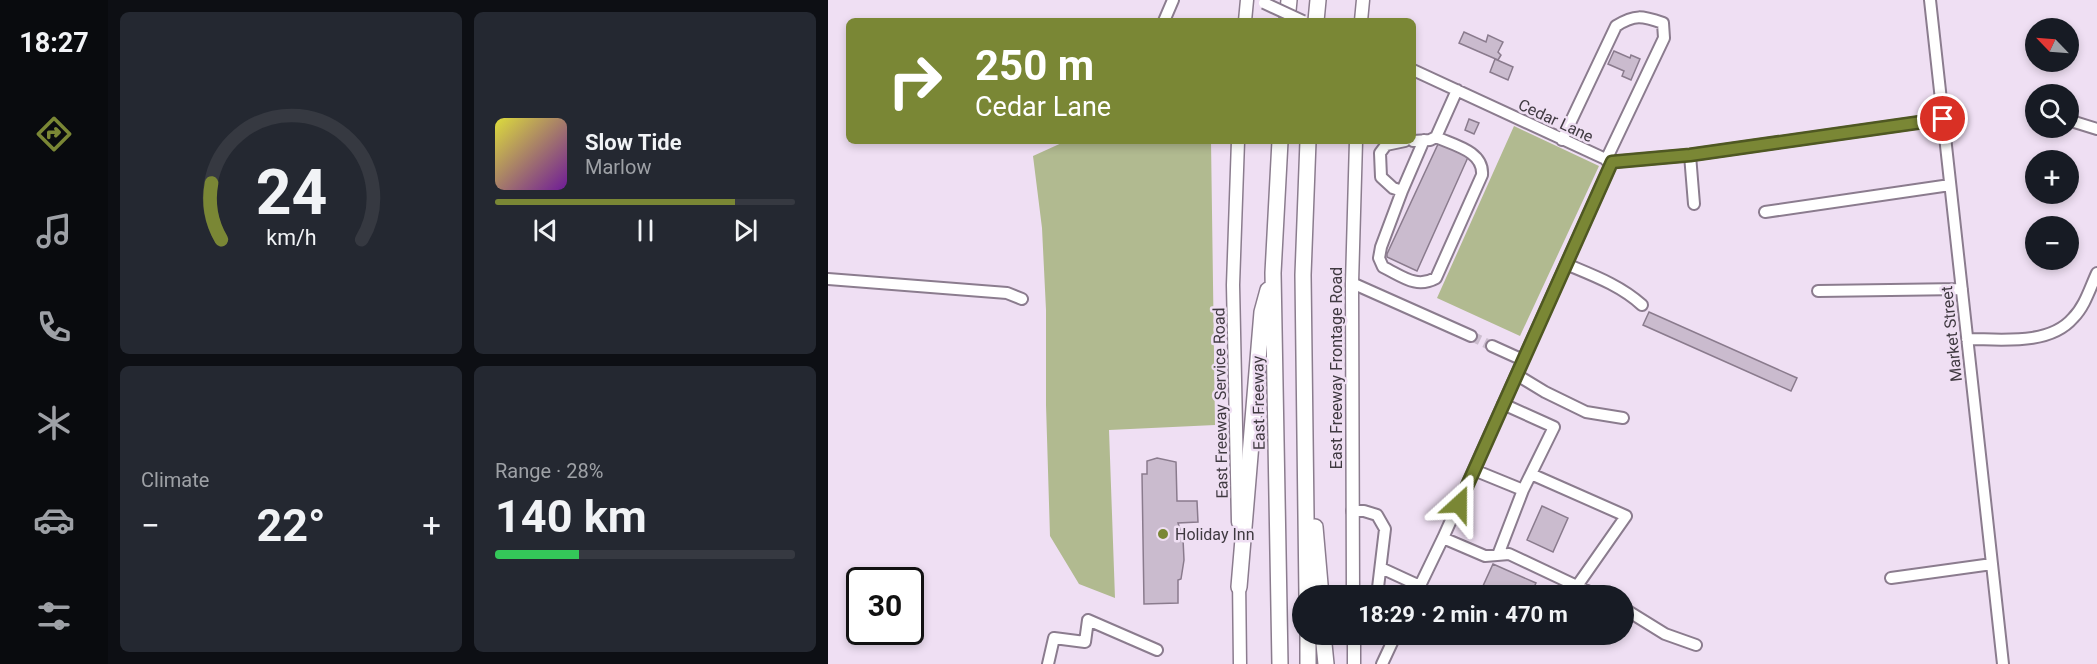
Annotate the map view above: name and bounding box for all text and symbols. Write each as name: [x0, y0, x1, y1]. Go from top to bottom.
north arrow: [2025, 18, 2079, 72]
map controls: [2025, 18, 2079, 270]
text: 18:27: [19, 27, 89, 59]
text: 250 m: [975, 41, 1094, 90]
icon: right: [876, 42, 954, 120]
button: search: [2025, 84, 2079, 138]
text: Cedar Lane: [975, 91, 1111, 123]
pin: [1917, 93, 1968, 144]
street label: Cedar Lane: [1515, 95, 1596, 146]
icon: arrive: [1926, 102, 1959, 135]
icon: directions: [33, 113, 75, 155]
text: Slow Tide: [585, 130, 682, 155]
button: +: [2025, 150, 2079, 204]
text: Marlow: [585, 155, 651, 179]
text: 24: [255, 156, 327, 229]
icon: music: [33, 210, 75, 252]
icon: previous: [529, 214, 562, 247]
icon: pause: [629, 214, 662, 247]
icon: next: [729, 214, 762, 247]
button: −: [2025, 216, 2079, 270]
text: km/h: [266, 225, 316, 250]
street label: East Freeway Frontage Road: [1327, 267, 1346, 469]
street label: Market Street: [1937, 285, 1966, 383]
icon: phone: [33, 306, 75, 348]
street label: East Freeway Service Road: [1209, 307, 1232, 499]
street label: East Freeway: [1248, 355, 1269, 450]
icon: climate: [33, 402, 75, 444]
text: Range · 28%: [495, 459, 603, 483]
text: Climate: [141, 468, 209, 492]
position arrow: [1427, 472, 1491, 536]
text: 140 km: [495, 490, 647, 543]
icon: car: [33, 499, 75, 541]
text: 22°: [256, 499, 326, 552]
text: −: [141, 506, 160, 545]
text: +: [422, 506, 441, 545]
place label: Holiday Inn: [1175, 525, 1255, 544]
marker: Holiday Inn: [1156, 527, 1170, 541]
speed limit sign: 30: [846, 567, 924, 645]
icon: filters: [33, 595, 75, 637]
text: 18:29 · 2 min · 470 m: [1358, 602, 1568, 627]

